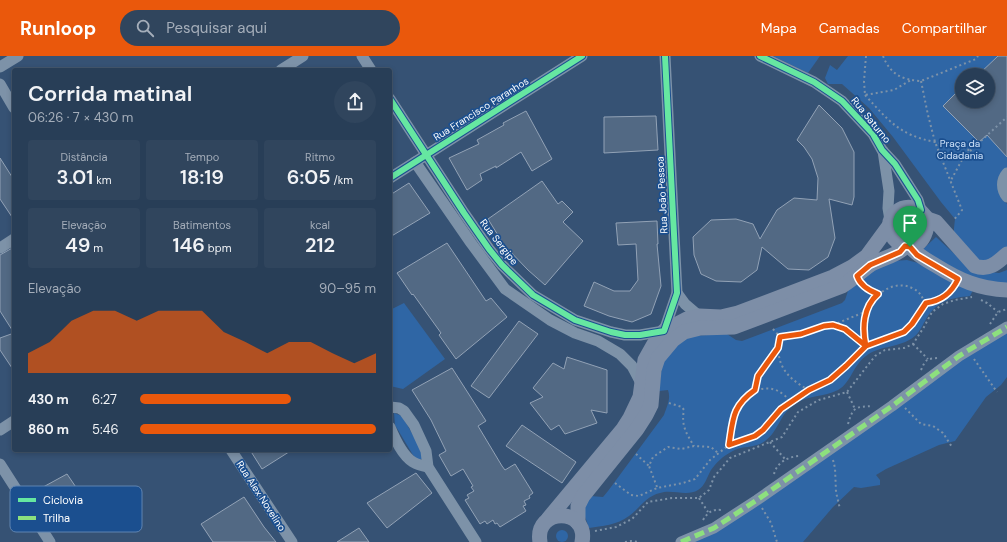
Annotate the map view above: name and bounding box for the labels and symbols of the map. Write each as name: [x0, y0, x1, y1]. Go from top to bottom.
street label: Rua Francisco Paranhos: [431, 74, 531, 144]
street label: Rua Saturno: [848, 94, 894, 146]
park label: Praça da Cidadania: [937, 137, 983, 162]
street label: Rua João Pessoa: [653, 156, 671, 234]
pin: [893, 206, 927, 247]
street label: Rua Sergipe: [477, 216, 521, 268]
street label: Rua Alex Novelino: [233, 458, 289, 534]
legend: [10, 486, 142, 532]
text: Ciclovia: [43, 493, 83, 507]
text: Trilha: [43, 511, 70, 525]

